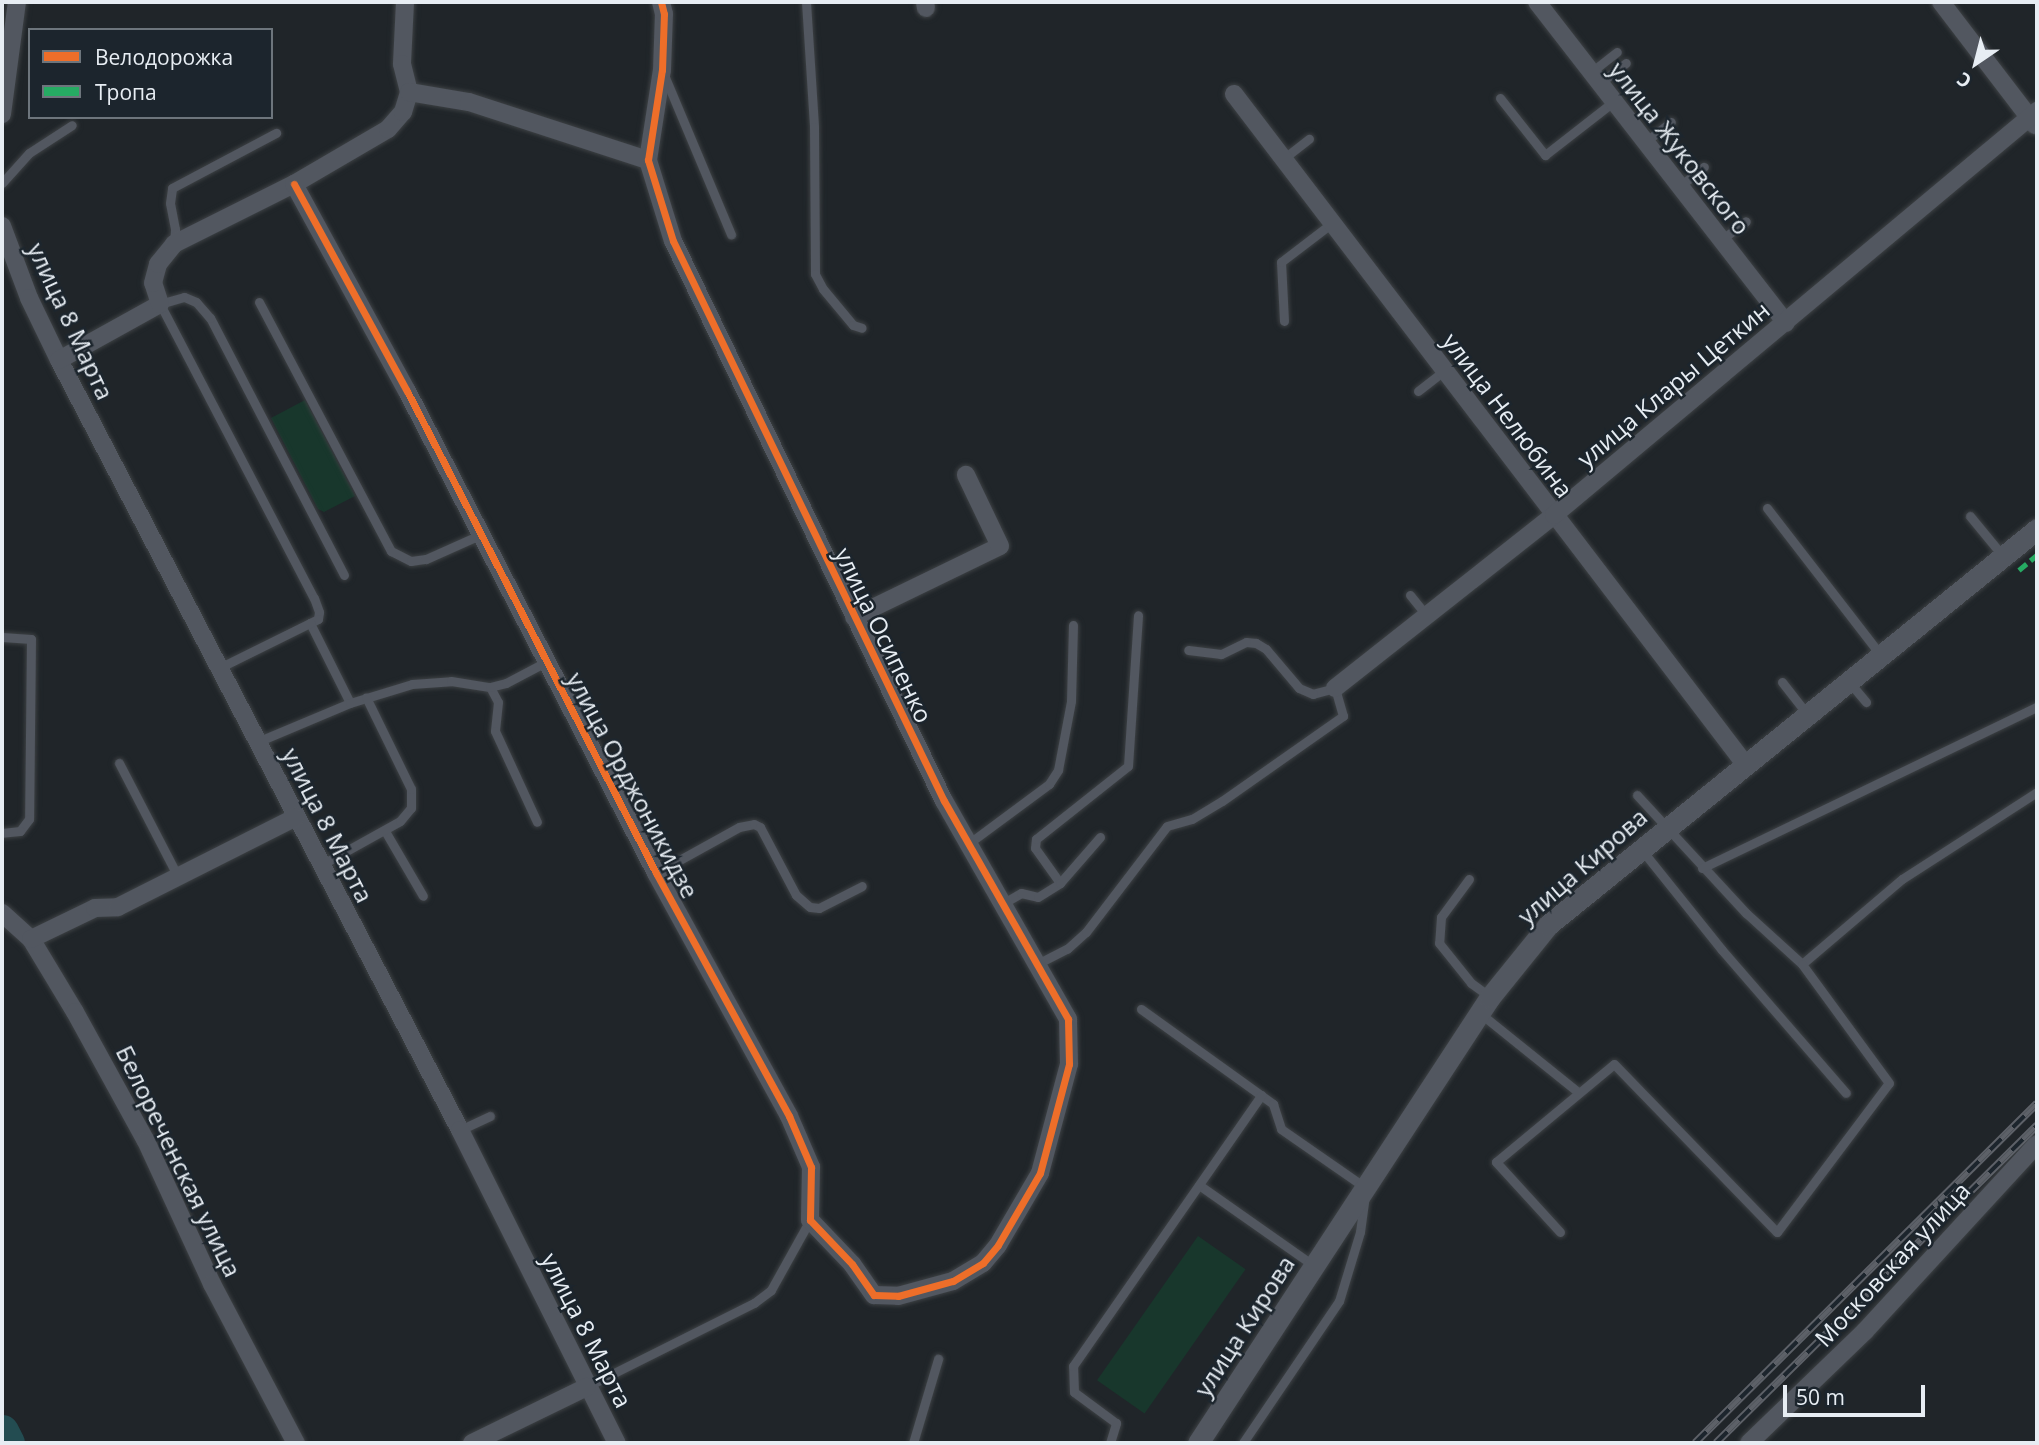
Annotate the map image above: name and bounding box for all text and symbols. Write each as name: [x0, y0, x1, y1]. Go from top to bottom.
legend: [28, 28, 273, 119]
north arrow: [1941, 28, 2011, 98]
text: Велодорожка: [95, 43, 233, 71]
street label: улица Жуковского: [1604, 56, 1756, 240]
text: С: [1952, 66, 1976, 94]
text: Тропа: [95, 78, 157, 106]
street label: улица 8 Марта: [22, 238, 120, 404]
street label: улица Клары Цеткин: [1571, 295, 1775, 473]
street label: улица Нелюбина: [1437, 327, 1579, 503]
street label: улица Осипенко: [829, 543, 939, 727]
street label: улица Орджоникидзе: [561, 667, 705, 903]
street label: улица 8 Марта: [277, 743, 379, 907]
street label: улица Кирова: [1512, 802, 1652, 930]
street label: Белореченская улица: [110, 1041, 248, 1281]
street label: Московская улица: [1808, 1176, 1976, 1352]
street label: улица 8 Марта: [536, 1248, 638, 1412]
street label: улица Кирова: [1188, 1250, 1300, 1402]
scale bar: [1787, 1372, 1929, 1416]
text: 50 m: [1796, 1383, 1845, 1411]

